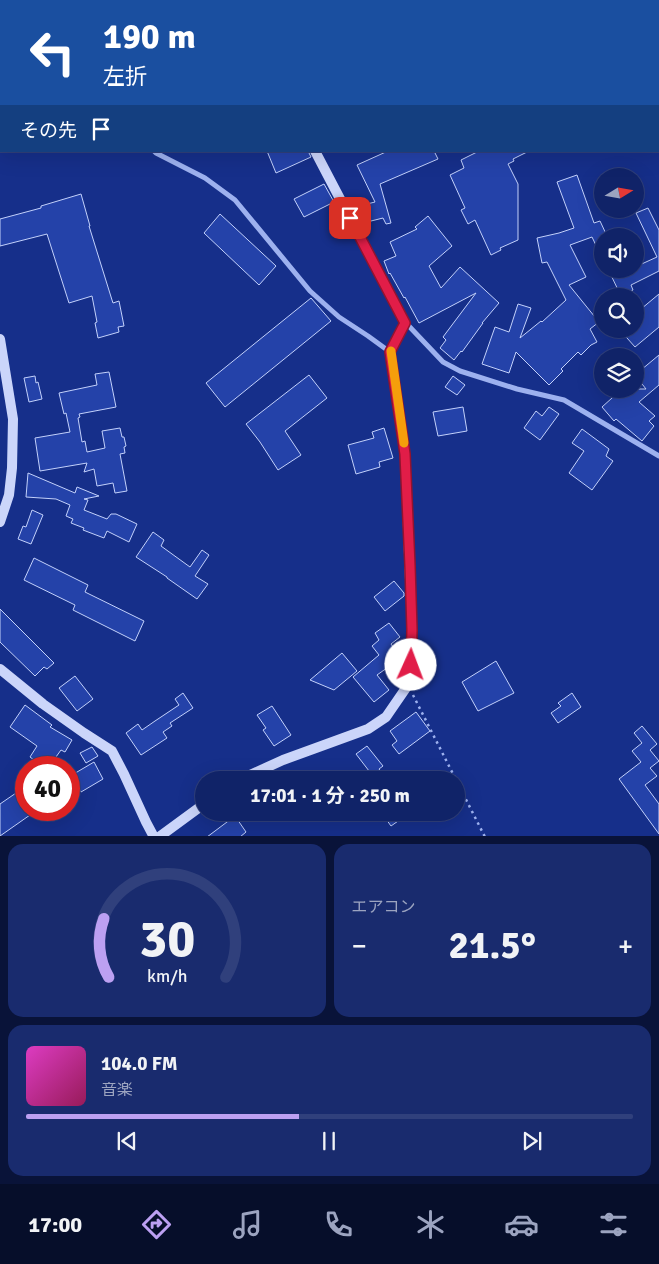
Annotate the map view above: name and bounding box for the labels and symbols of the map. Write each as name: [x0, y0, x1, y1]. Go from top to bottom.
north arrow: [594, 168, 644, 218]
pin: [329, 197, 371, 239]
position arrow: [384, 638, 436, 690]
speed limit sign: 40: [15, 756, 80, 821]

